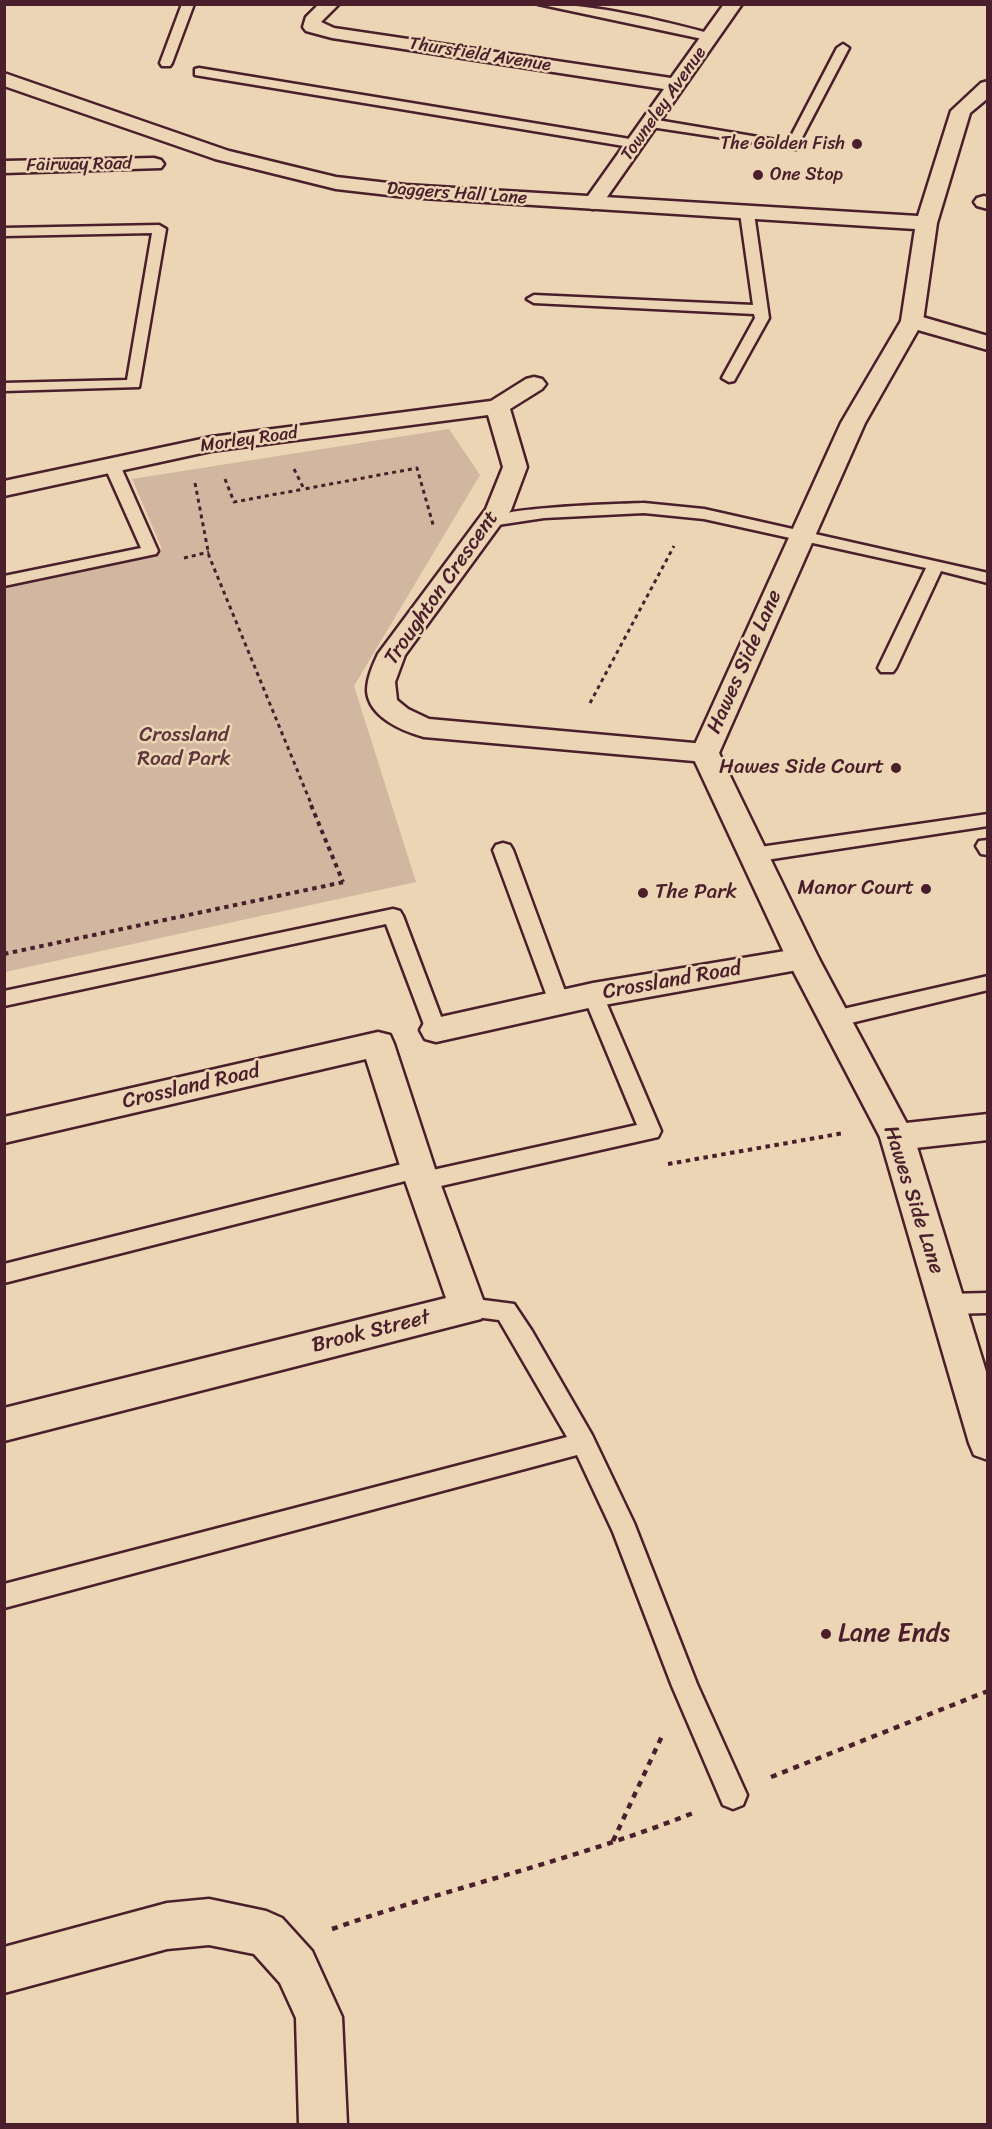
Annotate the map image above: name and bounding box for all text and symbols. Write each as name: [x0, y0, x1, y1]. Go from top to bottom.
street label: Thursfield Avenue: [408, 33, 552, 77]
street label: Towneley Avenue: [617, 43, 711, 165]
place label: The Golden Fish: [720, 133, 845, 155]
marker: The Golden Fish: [850, 137, 864, 151]
street label: Fairway Road: [26, 153, 132, 177]
place label: One Stop: [770, 164, 843, 186]
marker: One Stop: [751, 168, 765, 182]
street label: Daggers Hall Lane: [386, 178, 528, 210]
street label: Morley Road: [199, 422, 299, 458]
street label: Troughton Crescent: [379, 506, 505, 670]
street label: Hawes Side Lane: [702, 586, 788, 738]
park label: Crossland Road Park: [137, 723, 231, 773]
place label: Hawes Side Court: [719, 755, 884, 781]
marker: Hawes Side Court: [889, 761, 903, 775]
place label: Manor Court: [797, 876, 914, 902]
place label: The Park: [655, 880, 737, 906]
marker: Manor Court: [919, 882, 933, 896]
marker: The Park: [636, 886, 650, 900]
street label: Crossland Road: [601, 956, 743, 1006]
street label: Crossland Road: [120, 1059, 262, 1115]
street label: Hawes Side Lane: [877, 1123, 949, 1277]
street label: Brook Street: [309, 1305, 433, 1359]
place label: Lane Ends: [838, 1618, 950, 1650]
marker: Lane Ends: [819, 1627, 833, 1641]

